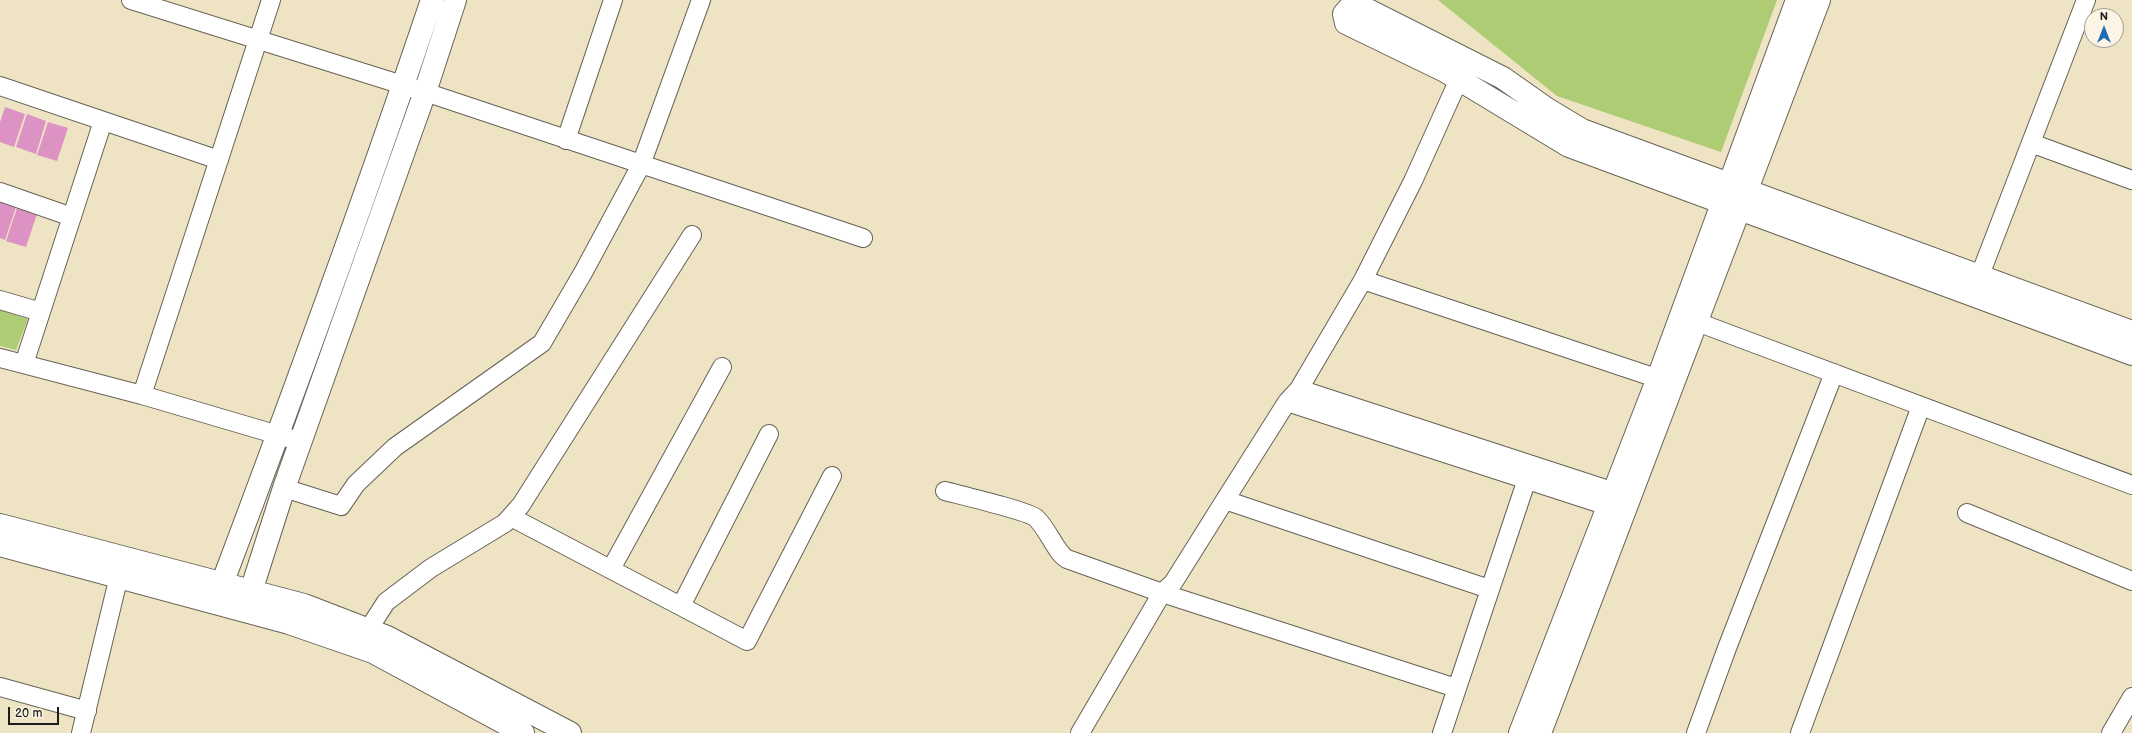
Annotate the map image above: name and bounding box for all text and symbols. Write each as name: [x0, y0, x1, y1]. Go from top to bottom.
north arrow: [2084, 8, 2124, 48]
text: N: [2100, 10, 2108, 23]
scale bar: [10, 699, 61, 725]
text: 20 m: [15, 706, 42, 721]

